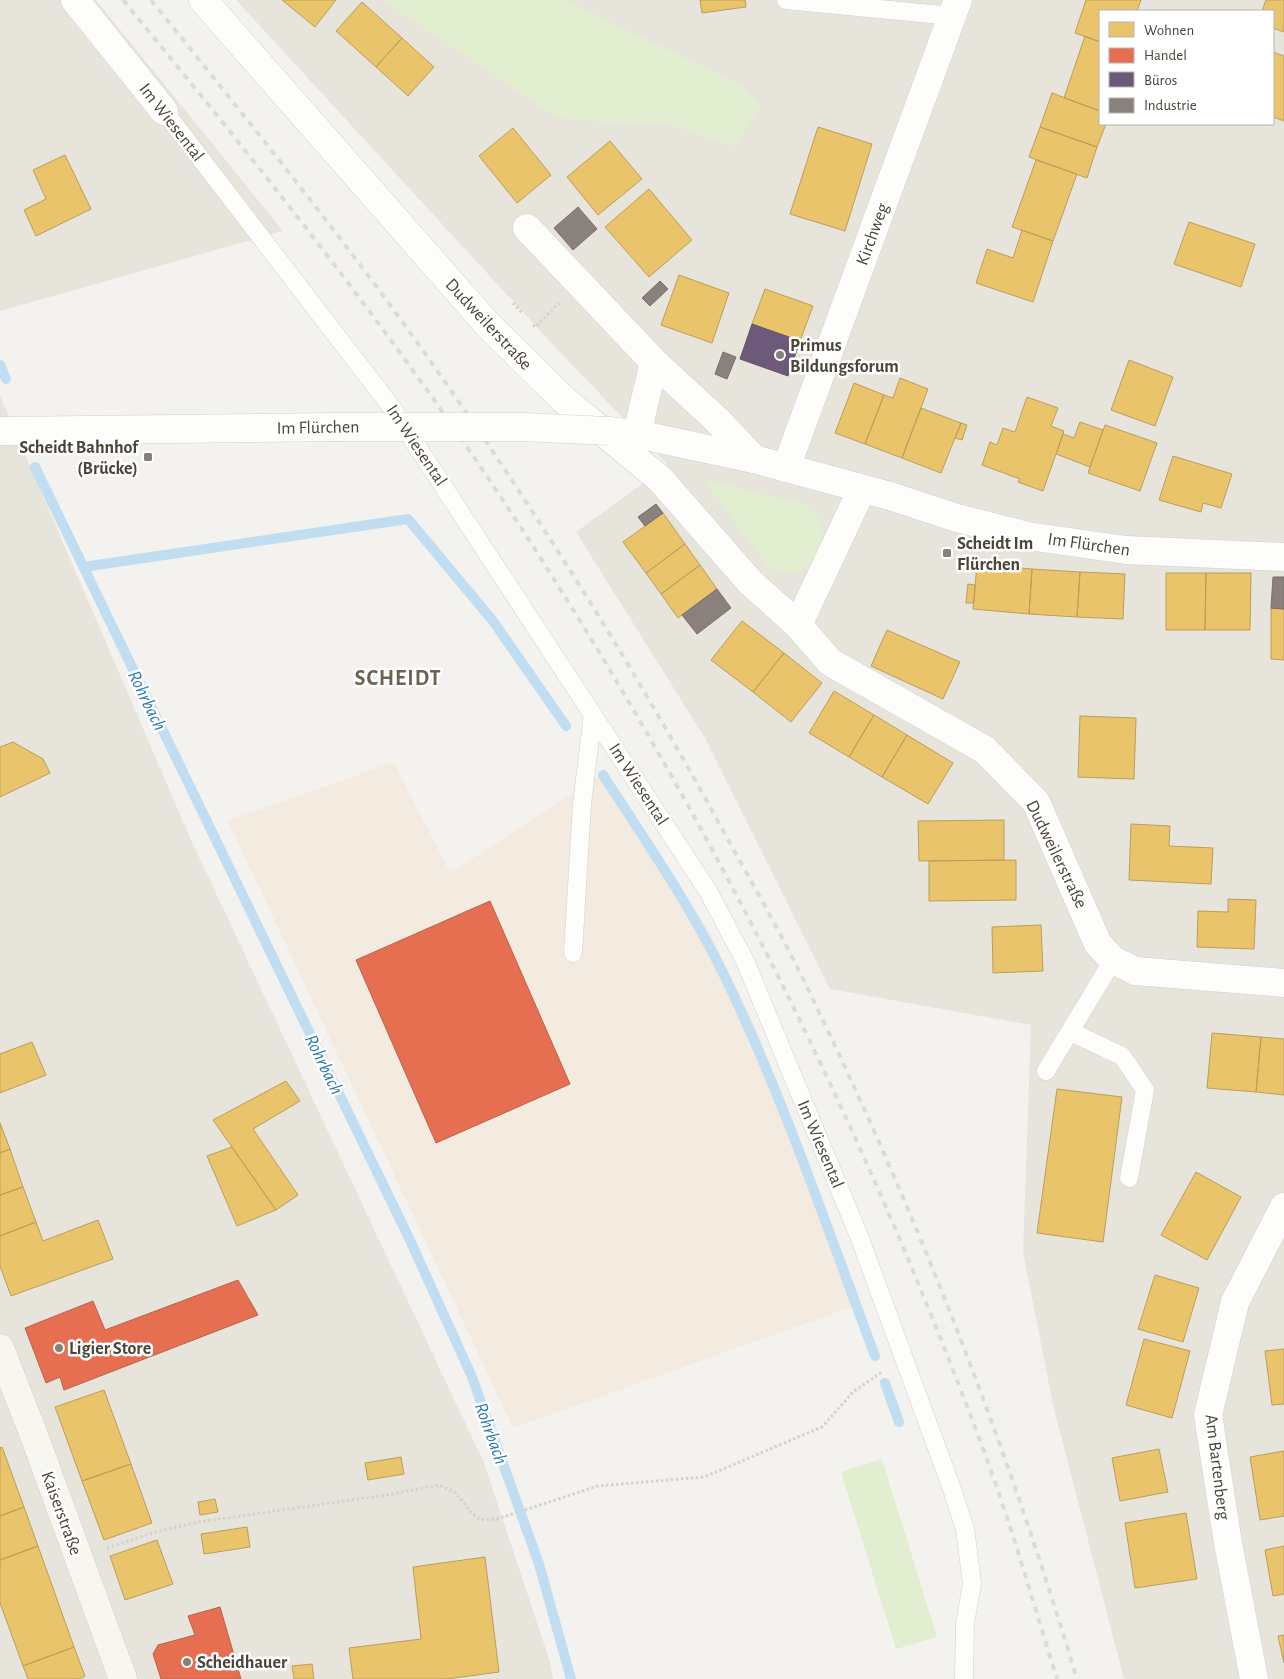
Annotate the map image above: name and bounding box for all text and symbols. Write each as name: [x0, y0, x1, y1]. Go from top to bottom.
legend: [1099, 10, 1274, 125]
text: Wohnen: [1144, 23, 1194, 38]
text: Handel: [1144, 48, 1187, 63]
text: Büros: [1144, 73, 1177, 88]
street label: Im Wiesental: [135, 80, 207, 165]
text: Industrie: [1144, 98, 1197, 113]
street label: Kirchweg: [853, 201, 893, 268]
street label: Dudweilerstraße: [442, 275, 535, 374]
place label: Primus Bildungsforum: [790, 337, 899, 376]
marker: Primus Bildungsforum: [774, 349, 786, 361]
street label: Im Wiesental: [383, 402, 450, 489]
street label: Im Flürchen: [276, 418, 360, 438]
place label: Scheidt Bahnhof (Brücke): [19, 439, 140, 478]
marker: Scheidt Bahnhof (Brücke): [142, 451, 154, 463]
street label: Im Flürchen: [1047, 530, 1131, 560]
place label: Scheidt Im Flürchen: [957, 535, 1033, 574]
marker: Scheidt Im Flürchen: [941, 547, 953, 559]
district label: SCHEIDT: [354, 667, 442, 689]
water label: Rohrbach: [124, 668, 169, 734]
street label: Im Wiesental: [605, 740, 671, 829]
street label: Dudweilerstraße: [1022, 798, 1090, 911]
water label: Rohrbach: [301, 1032, 346, 1098]
street label: Im Wiesental: [794, 1098, 847, 1191]
place label: Ligier Store: [69, 1340, 151, 1358]
marker: Ligier Store: [53, 1342, 65, 1354]
water label: Rohrbach: [471, 1400, 511, 1467]
street label: Am Bartenberg: [1202, 1413, 1232, 1521]
street label: Kaiserstraße: [38, 1469, 85, 1558]
place label: Scheidhauer: [197, 1654, 288, 1672]
marker: Scheidhauer: [181, 1656, 193, 1668]

